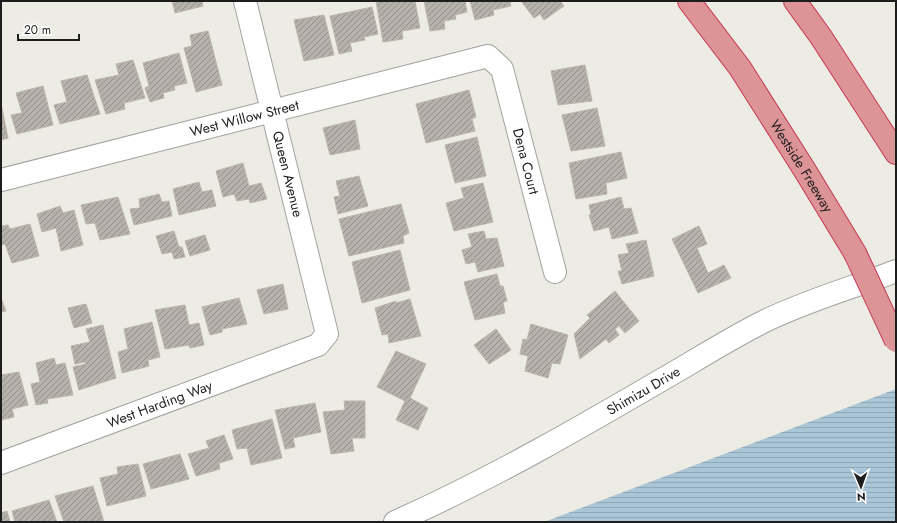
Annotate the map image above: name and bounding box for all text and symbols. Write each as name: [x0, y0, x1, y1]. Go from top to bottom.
scale bar: [18, 16, 79, 42]
text: 20 m: [24, 21, 51, 39]
street label: West Willow Street: [188, 94, 301, 142]
street label: Westside Freeway: [765, 116, 838, 217]
street label: Dena Court: [508, 126, 544, 197]
street label: Queen Avenue: [268, 129, 308, 219]
street label: Shimizu Drive: [603, 361, 684, 420]
street label: West Harding Way: [104, 375, 216, 433]
north arrow: [841, 467, 881, 507]
text: N: [857, 489, 866, 505]

